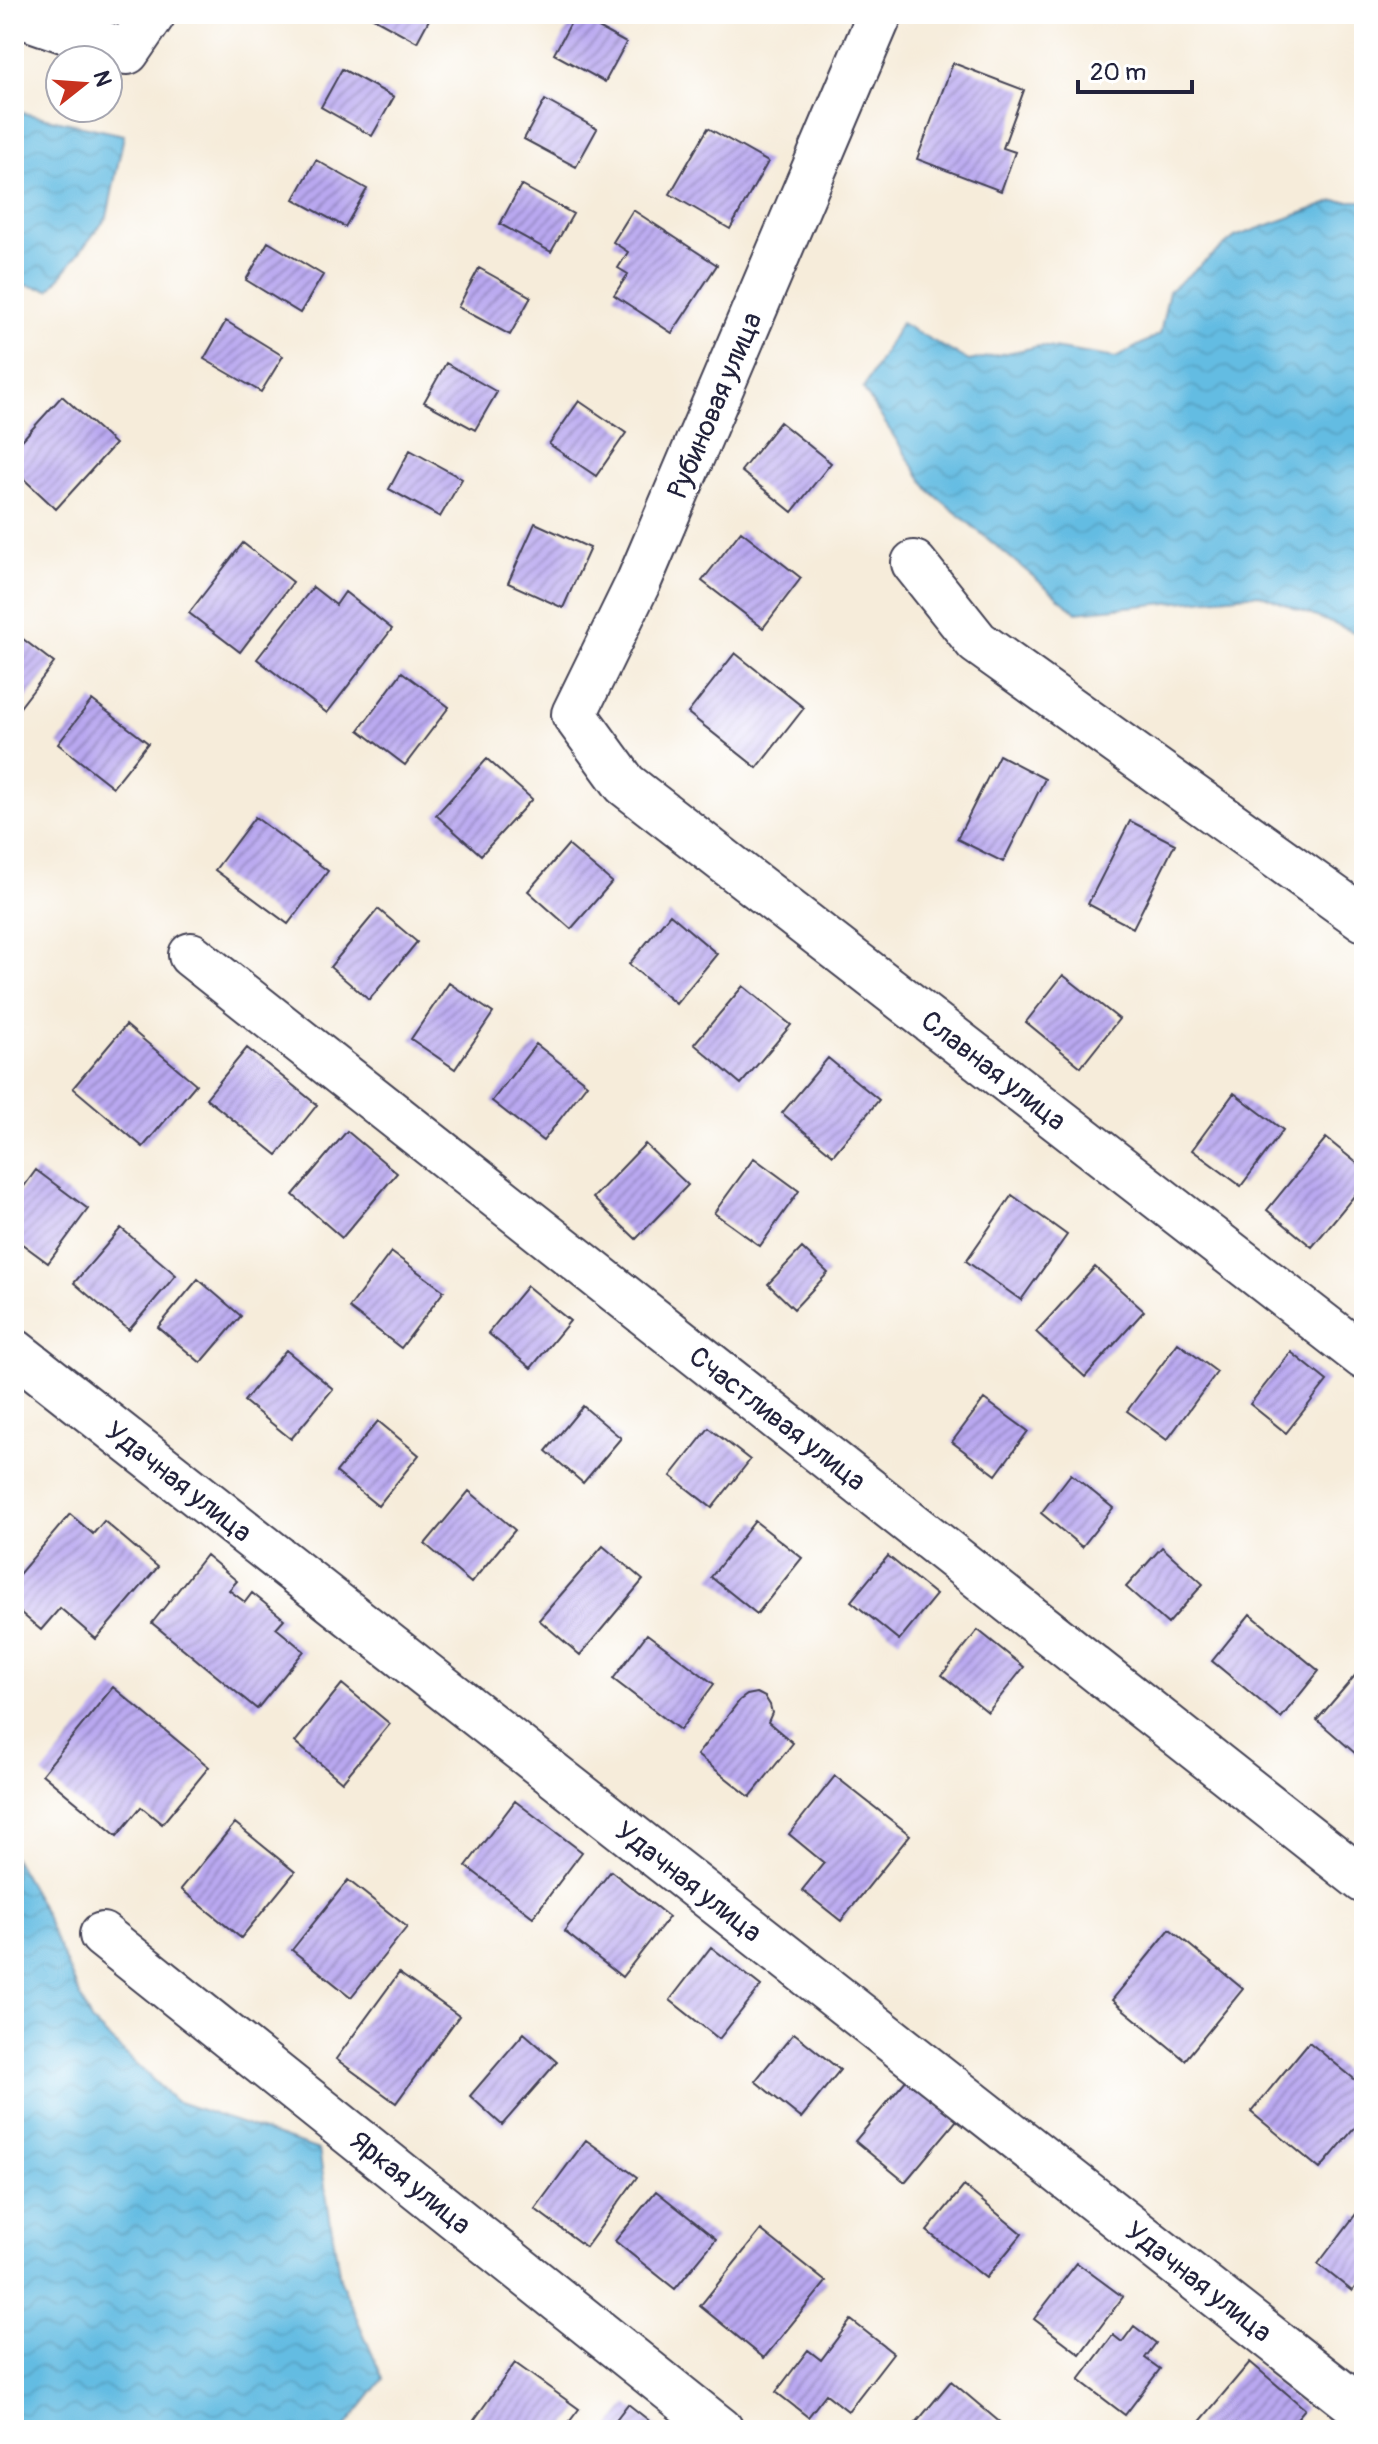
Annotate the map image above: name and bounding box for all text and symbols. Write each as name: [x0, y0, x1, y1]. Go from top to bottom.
north arrow: [44, 44, 124, 124]
scale bar: [1078, 44, 1192, 94]
text: 20 m: [1090, 58, 1146, 87]
text: N: [87, 67, 118, 90]
street label: Рубиновая улица: [660, 307, 770, 504]
street label: Славная улица: [913, 1004, 1073, 1139]
street label: Счастливая улица: [682, 1339, 873, 1499]
street label: Удачная улица: [98, 1414, 258, 1550]
street label: Удачная улица: [608, 1814, 768, 1950]
street label: Яркая улица: [342, 2124, 478, 2243]
street label: Удачная улица: [1118, 2214, 1278, 2350]

